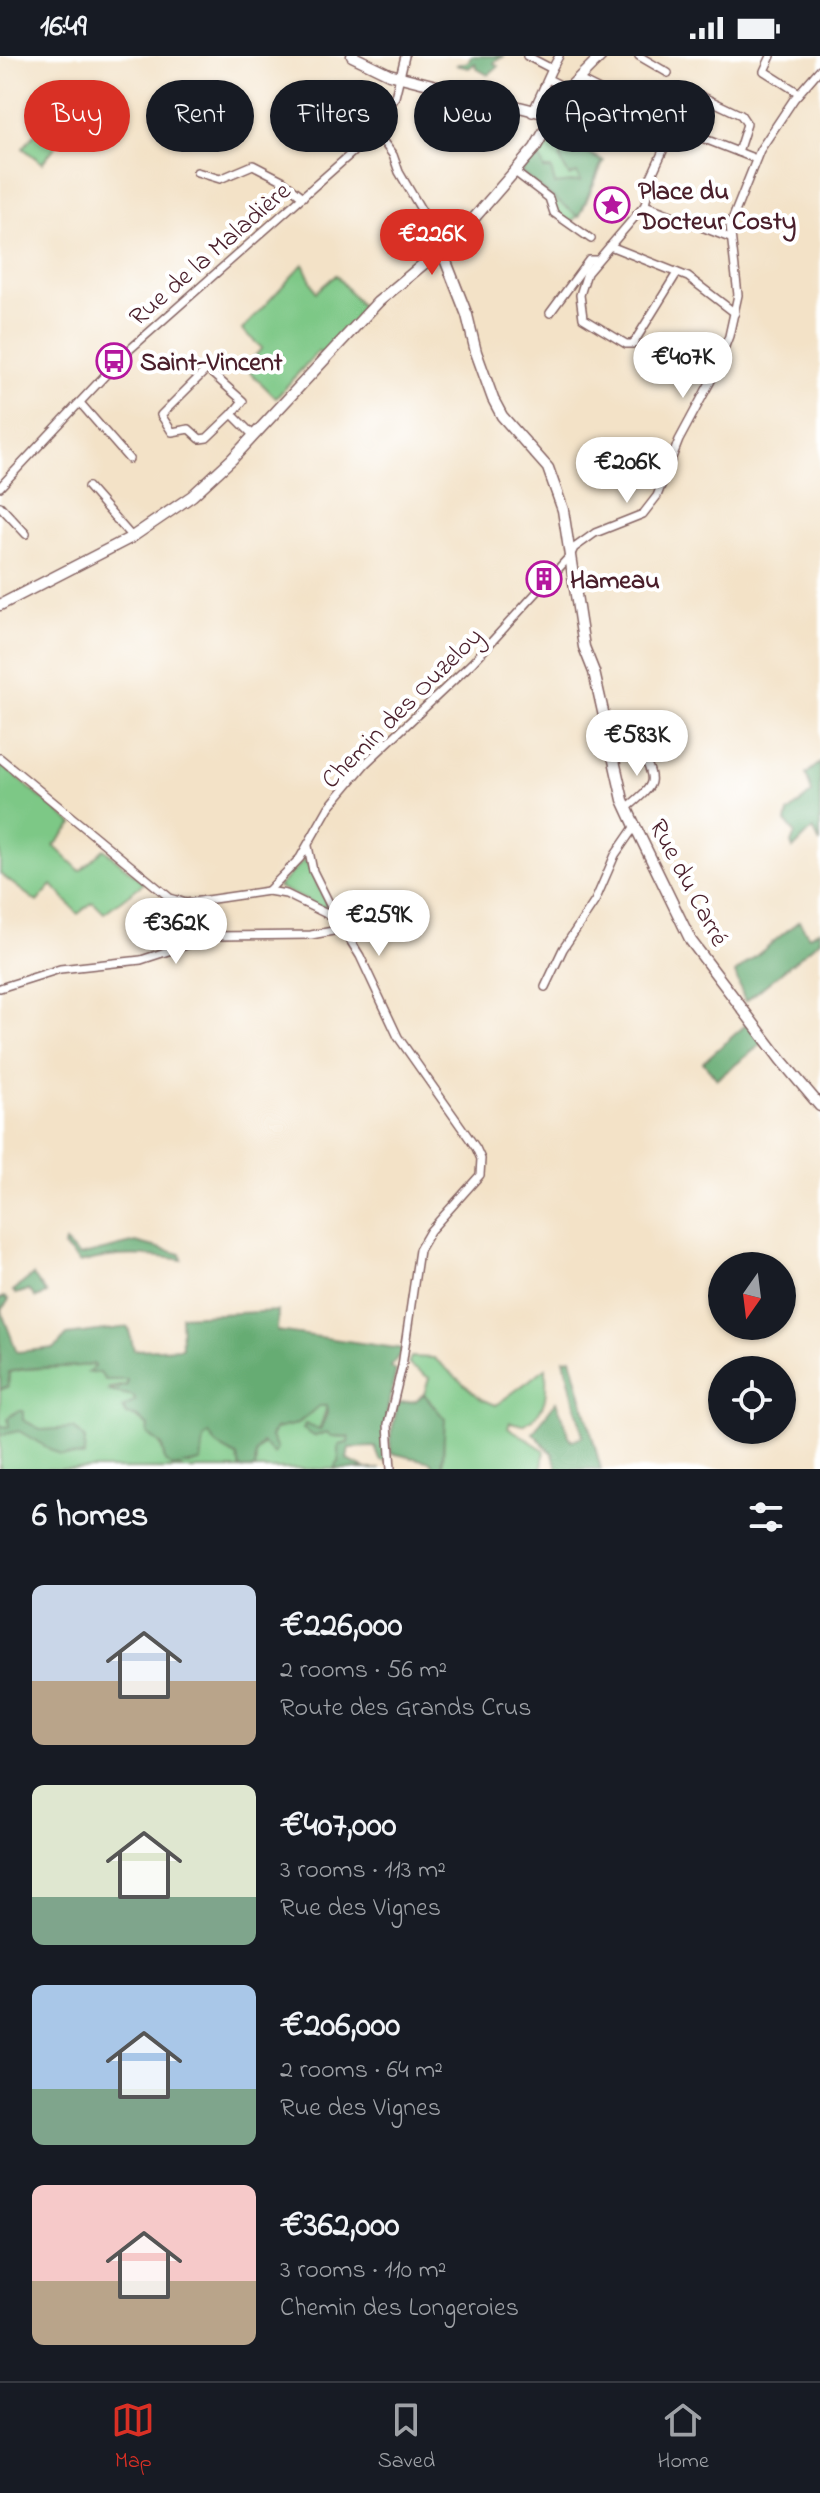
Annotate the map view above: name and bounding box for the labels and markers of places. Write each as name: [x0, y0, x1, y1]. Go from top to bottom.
place label: Place du Docteur Costy: [637, 174, 796, 242]
place icon: Place du Docteur Costy: [593, 186, 631, 224]
pin: €226K: [376, 209, 488, 277]
pin: €407K: [627, 332, 739, 400]
bus stop icon: Saint-Vincent: [95, 342, 133, 380]
place label: Saint-Vincent: [140, 345, 283, 383]
pin: €206K: [571, 437, 683, 505]
building icon: Hameau: [525, 560, 563, 598]
place label: Hameau: [570, 563, 660, 601]
pin: €583K: [581, 710, 693, 778]
pin: €259K: [323, 890, 435, 958]
pin: €362K: [120, 898, 232, 966]

